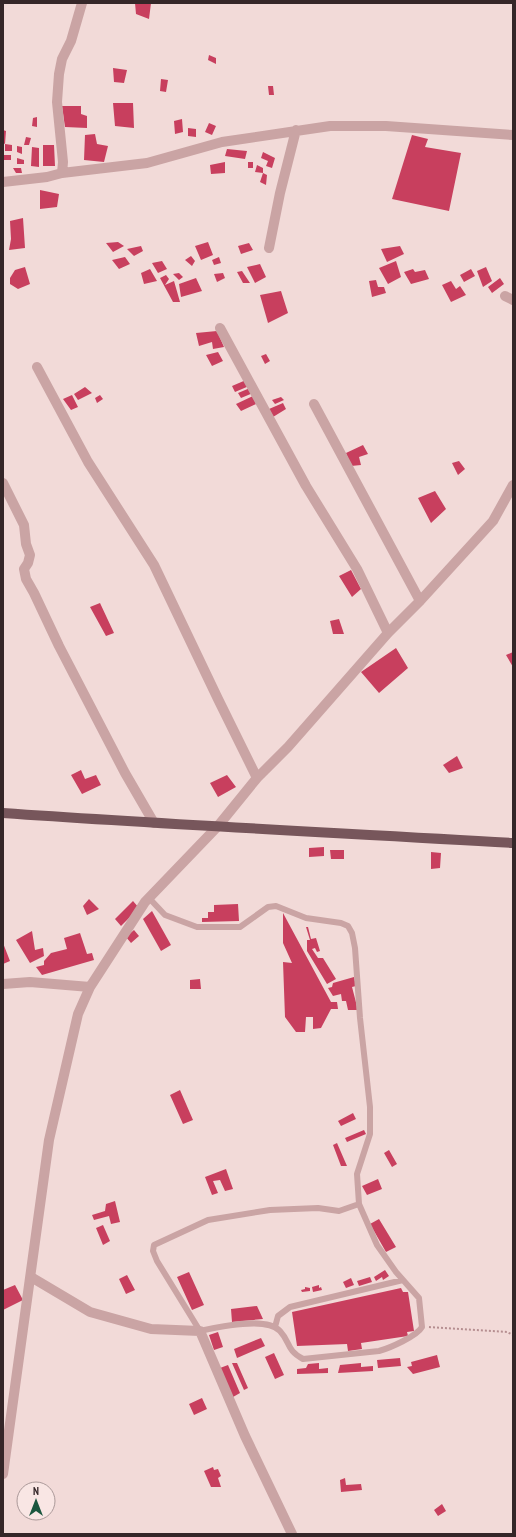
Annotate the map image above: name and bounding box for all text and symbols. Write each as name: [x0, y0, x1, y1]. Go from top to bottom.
north arrow: [16, 1481, 56, 1521]
text: N: [33, 1484, 39, 1498]

